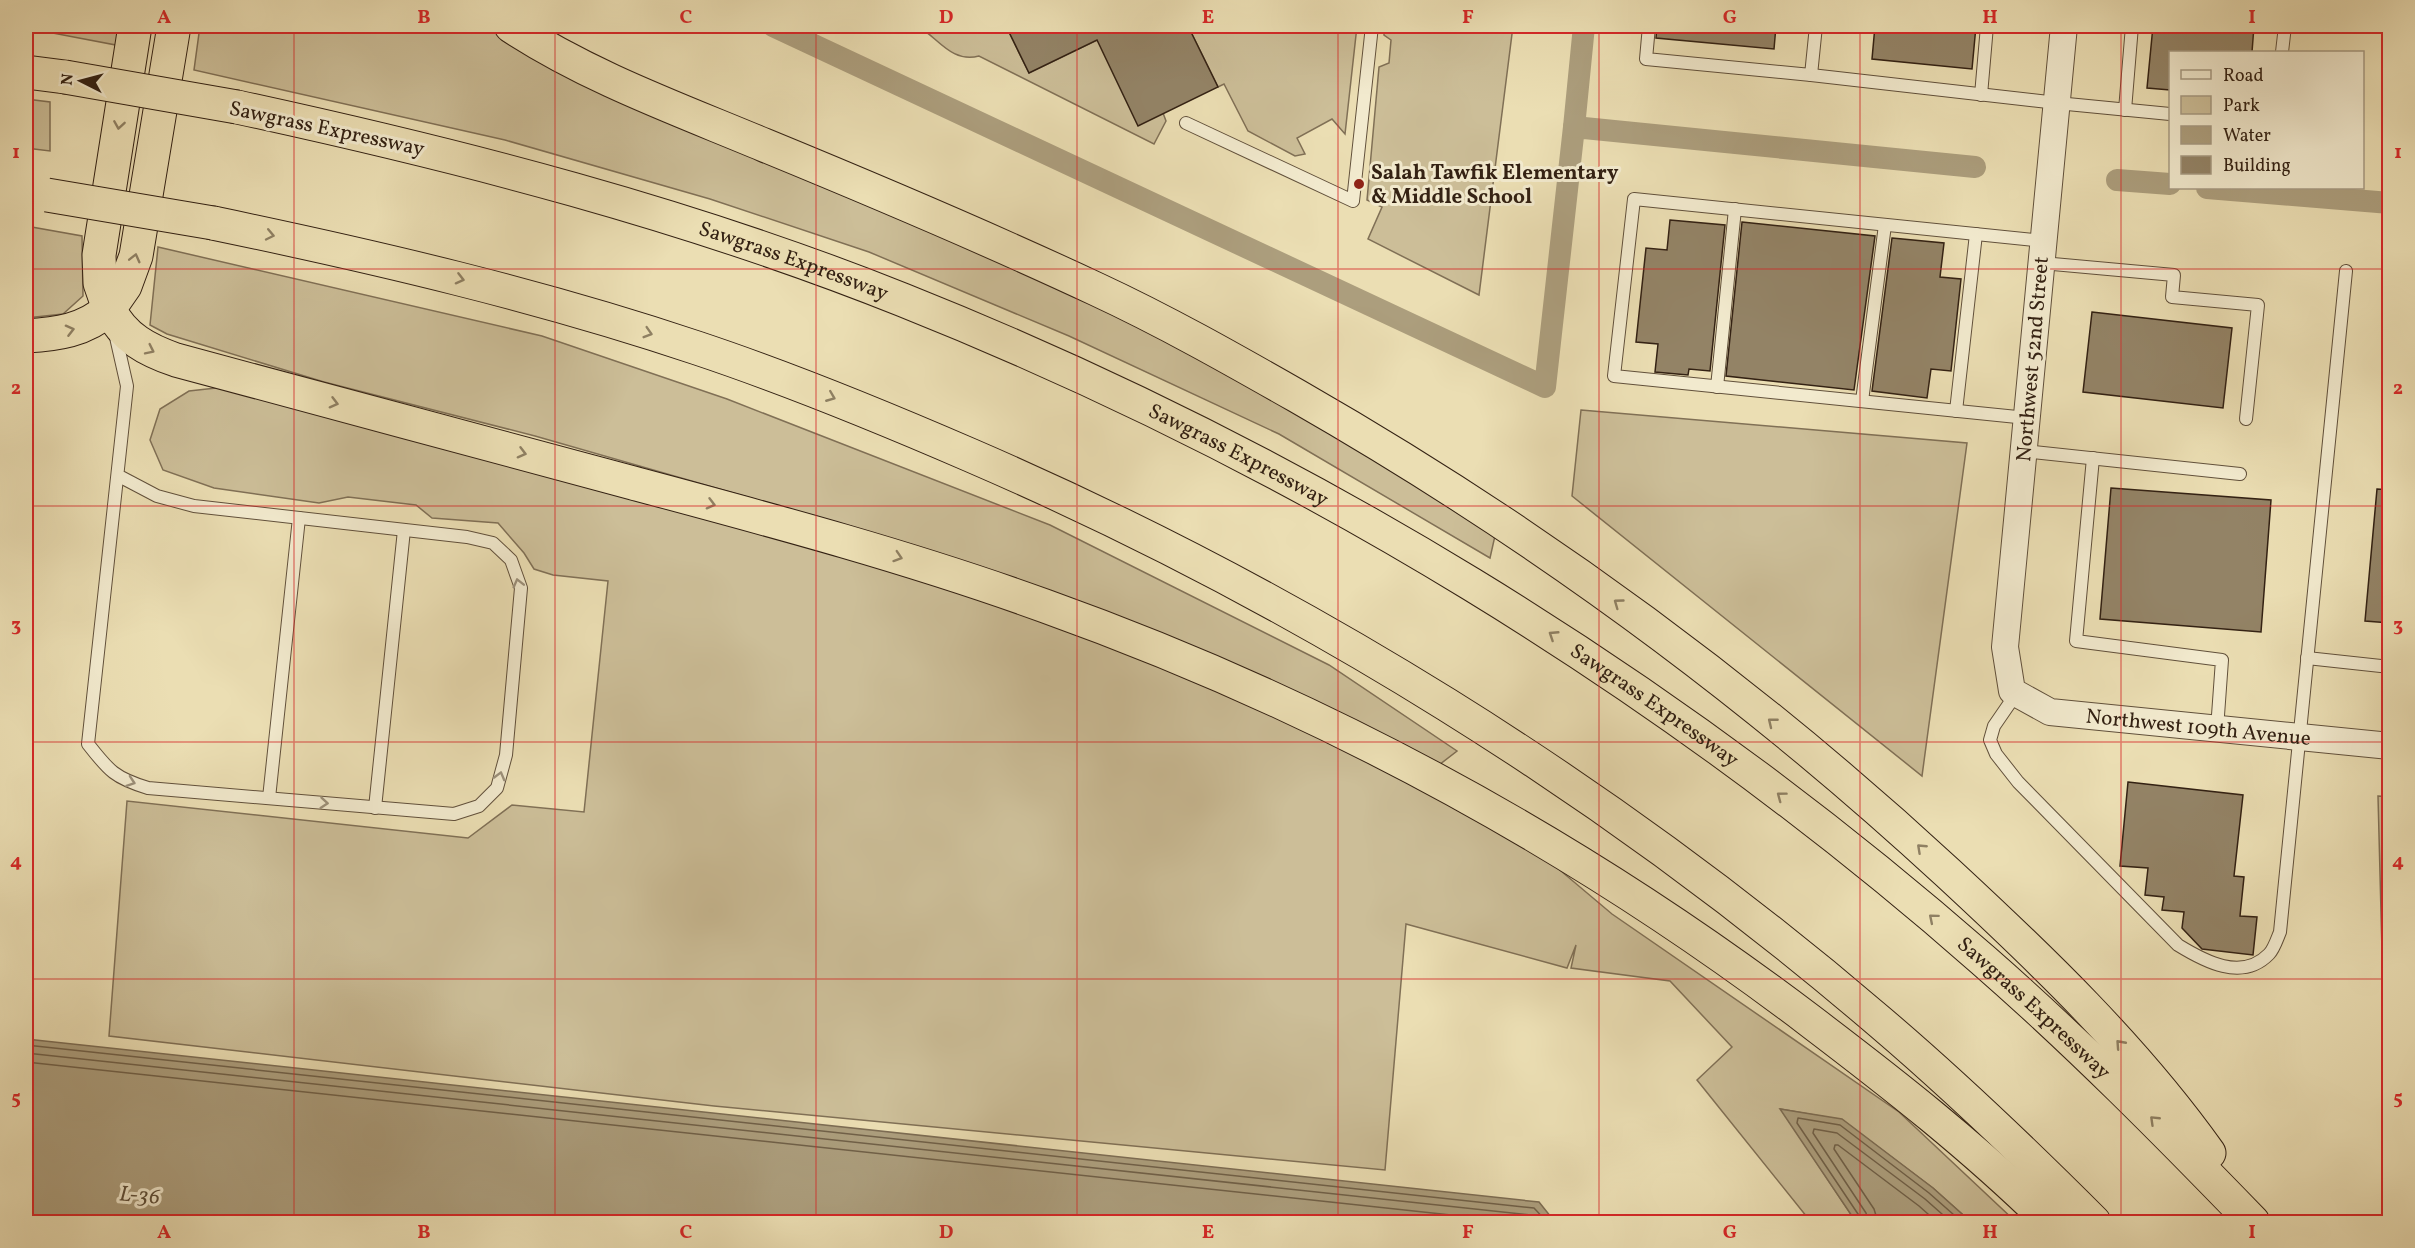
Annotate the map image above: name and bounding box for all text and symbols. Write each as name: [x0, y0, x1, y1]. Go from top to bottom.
text: A: [157, 4, 171, 32]
text: B: [417, 4, 431, 32]
text: C: [680, 4, 693, 32]
text: D: [939, 4, 953, 32]
text: E: [1202, 4, 1214, 32]
text: F: [1462, 4, 1474, 32]
text: G: [1723, 4, 1737, 32]
text: H: [1982, 4, 1998, 32]
text: I: [2248, 4, 2256, 32]
north arrow: [51, 51, 111, 111]
legend: [2169, 51, 2364, 189]
text: Road: [2223, 64, 2264, 89]
text: N: [57, 72, 80, 87]
text: Park: [2223, 94, 2260, 119]
street label: Sawgrass Expressway: [226, 95, 428, 164]
one-way arrow: [114, 120, 126, 129]
text: Water: [2223, 124, 2271, 149]
text: 1: [12, 139, 20, 167]
text: 1: [2394, 139, 2402, 167]
text: Building: [2223, 154, 2291, 179]
place label: Salah Tawfik Elementary & Middle School: [1371, 159, 1619, 212]
marker: Salah Tawfik Elementary & Middle School: [1352, 177, 1366, 191]
street label: Sawgrass Expressway: [695, 215, 893, 309]
one-way arrow: [265, 228, 275, 241]
one-way arrow: [128, 253, 140, 263]
street label: Northwest 52nd Street: [2010, 255, 2057, 463]
one-way arrow: [454, 272, 465, 284]
one-way arrow: [65, 325, 75, 338]
one-way arrow: [642, 326, 653, 338]
one-way arrow: [143, 342, 154, 354]
text: 2: [11, 375, 21, 403]
text: 2: [2393, 375, 2403, 403]
one-way arrow: [826, 390, 836, 403]
one-way arrow: [328, 396, 339, 408]
street label: Sawgrass Expressway: [1143, 397, 1334, 515]
one-way arrow: [517, 446, 527, 459]
one-way arrow: [705, 497, 716, 509]
one-way arrow: [892, 549, 903, 562]
one-way arrow: [513, 578, 526, 588]
one-way arrow: [1613, 599, 1624, 610]
text: 3: [11, 612, 21, 640]
text: 3: [2393, 612, 2403, 640]
one-way arrow: [1548, 632, 1559, 643]
street label: Sawgrass Expressway: [1564, 637, 1745, 775]
street label: Northwest 109th Avenue: [2084, 703, 2312, 754]
one-way arrow: [1768, 719, 1779, 730]
one-way arrow: [493, 771, 506, 781]
one-way arrow: [125, 775, 136, 788]
one-way arrow: [1776, 792, 1787, 803]
one-way arrow: [320, 796, 329, 809]
one-way arrow: [1917, 844, 1927, 855]
text: 4: [10, 848, 22, 876]
text: 4: [2392, 848, 2404, 876]
one-way arrow: [1929, 914, 1940, 925]
street label: Sawgrass Expressway: [1950, 931, 2117, 1087]
one-way arrow: [2116, 1040, 2127, 1051]
text: 5: [11, 1085, 21, 1113]
text: 5: [2393, 1085, 2403, 1113]
one-way arrow: [2150, 1117, 2161, 1128]
water label: L-36: [118, 1179, 162, 1214]
text: A: [157, 1219, 171, 1247]
text: B: [417, 1219, 431, 1247]
text: C: [680, 1219, 693, 1247]
text: D: [939, 1219, 953, 1247]
text: E: [1202, 1219, 1214, 1247]
text: F: [1462, 1219, 1474, 1247]
text: G: [1723, 1219, 1737, 1247]
text: H: [1982, 1219, 1998, 1247]
text: I: [2248, 1219, 2256, 1247]

